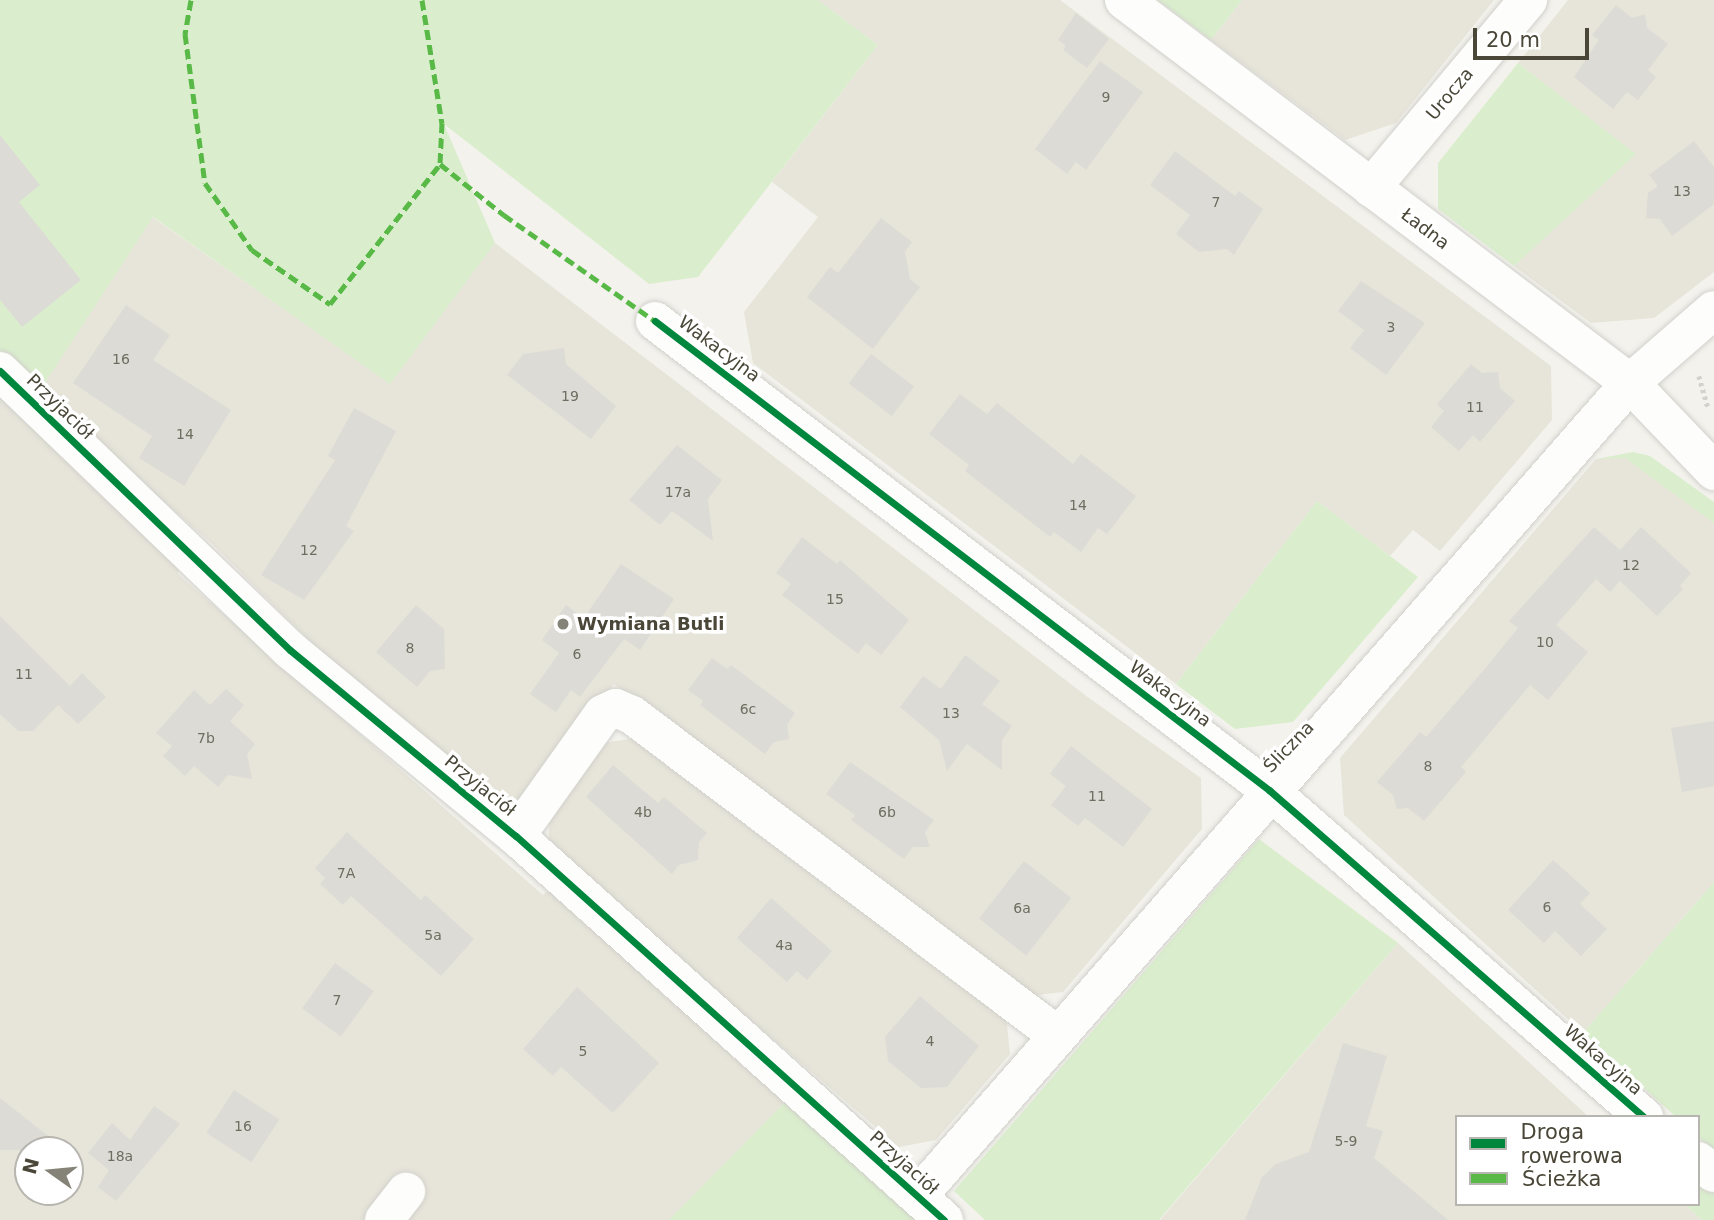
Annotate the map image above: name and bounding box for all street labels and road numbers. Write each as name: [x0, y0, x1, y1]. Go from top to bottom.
street label: Urocza: [1422, 63, 1478, 125]
street label: Ładna: [1397, 204, 1453, 254]
street label: Wakacyjna: [674, 311, 764, 387]
street label: Przyjaciół: [22, 370, 98, 444]
street label: Wakacyjna: [1125, 656, 1215, 732]
street label: Śliczna: [1259, 717, 1319, 777]
street label: Przyjaciół: [440, 751, 520, 821]
street label: Wakacyjna: [1559, 1020, 1647, 1100]
street label: Przyjaciół: [865, 1127, 943, 1199]

